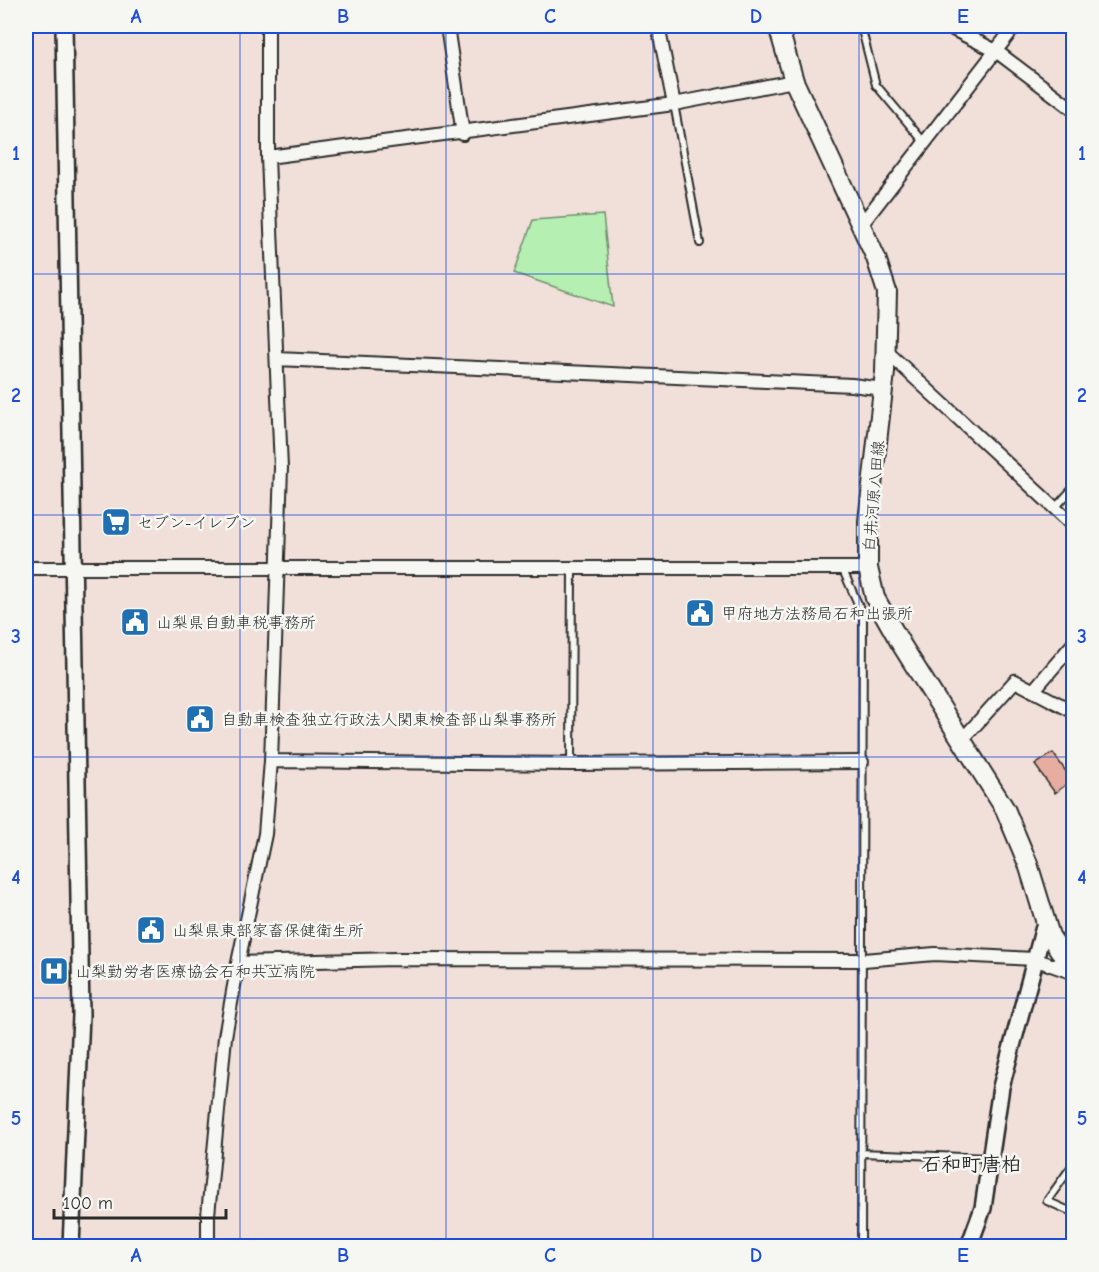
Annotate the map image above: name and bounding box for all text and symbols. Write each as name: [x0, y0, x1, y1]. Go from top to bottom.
text: A: [130, 5, 142, 28]
text: B: [337, 5, 349, 28]
text: C: [544, 5, 556, 28]
text: D: [750, 5, 762, 28]
text: E: [957, 5, 969, 28]
text: 1: [12, 142, 20, 165]
text: 1: [1078, 142, 1086, 165]
text: 2: [11, 384, 21, 407]
text: 2: [1077, 384, 1087, 407]
street label: 白井河原八田線: [860, 440, 888, 553]
supermarket icon: セブン-イレブン: [100, 506, 132, 538]
place label: セブン-イレブン: [137, 514, 255, 532]
public building icon: 甲府地方法務局石和出張所: [684, 597, 716, 629]
place label: 甲府地方法務局石和出張所: [721, 605, 913, 623]
public building icon: 山梨県自動車税事務所: [119, 606, 151, 638]
place label: 山梨県自動車税事務所: [156, 614, 316, 632]
text: 3: [11, 625, 21, 648]
text: 3: [1077, 625, 1087, 648]
public building icon: 自動車検査独立行政法人関東検査部山梨事務所: [184, 703, 216, 735]
place label: 自動車検査独立行政法人関東検査部山梨事務所: [221, 711, 557, 729]
text: 4: [11, 866, 21, 889]
text: 4: [1077, 866, 1087, 889]
public building icon: 山梨県東部家畜保健衛生所: [135, 914, 167, 946]
place label: 山梨県東部家畜保健衛生所: [172, 922, 364, 940]
hospital icon: 山梨勤労者医療協会石和共立病院: [38, 955, 70, 987]
place label: 山梨勤労者医療協会石和共立病院: [75, 963, 315, 981]
text: 5: [11, 1107, 21, 1130]
text: 5: [1077, 1107, 1087, 1130]
district label: 石和町唐柏: [921, 1153, 1021, 1176]
scale bar: [54, 1182, 226, 1220]
text: 100 m: [63, 1193, 113, 1214]
text: A: [130, 1244, 142, 1267]
text: B: [337, 1244, 349, 1267]
text: C: [544, 1244, 556, 1267]
text: D: [750, 1244, 762, 1267]
text: E: [957, 1244, 969, 1267]

